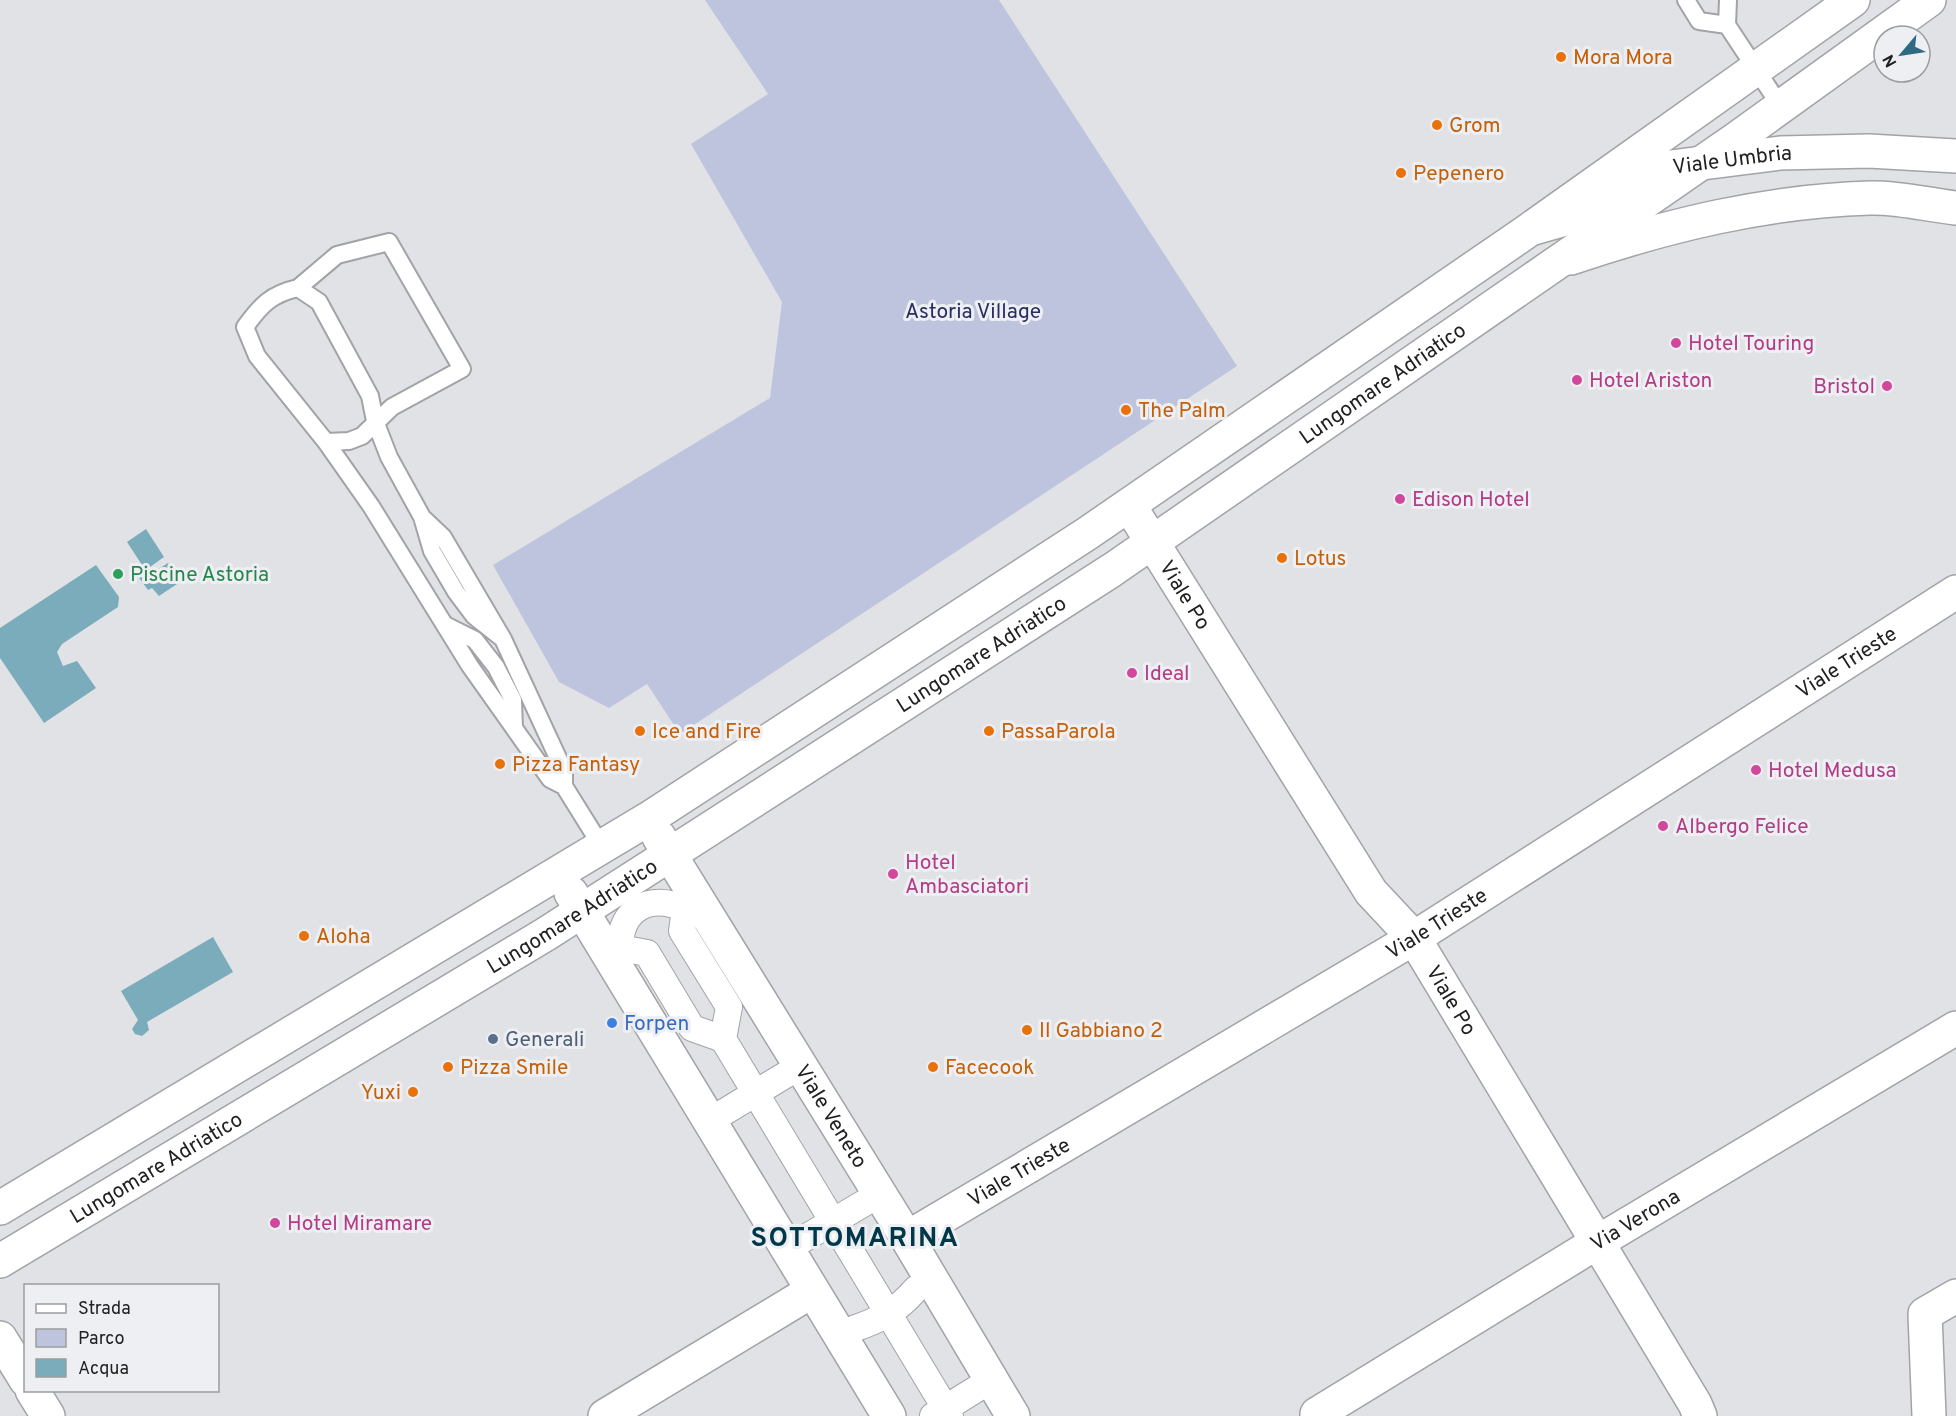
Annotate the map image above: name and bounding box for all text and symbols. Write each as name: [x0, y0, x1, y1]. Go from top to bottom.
north arrow: [1872, 24, 1932, 84]
place label: Mora Mora: [1573, 45, 1673, 72]
marker: Mora Mora: [1554, 50, 1568, 64]
text: N: [1879, 50, 1902, 70]
place label: Grom: [1449, 113, 1501, 140]
marker: Grom: [1430, 118, 1444, 132]
street label: Viale Umbria: [1671, 141, 1792, 182]
place label: Pepenero: [1413, 161, 1505, 188]
marker: Pepenero: [1394, 166, 1408, 180]
park label: Astoria Village: [905, 299, 1041, 326]
street label: Lungomare Adriatico: [1295, 317, 1472, 452]
place label: Hotel Touring: [1688, 331, 1814, 358]
marker: Hotel Touring: [1669, 336, 1683, 350]
place label: Hotel Ariston: [1589, 368, 1712, 395]
marker: Hotel Ariston: [1570, 373, 1584, 387]
place label: Bristol: [1813, 374, 1875, 401]
marker: Bristol: [1880, 379, 1894, 393]
place label: The Palm: [1138, 398, 1226, 425]
marker: The Palm: [1119, 403, 1133, 417]
place label: Edison Hotel: [1412, 487, 1530, 514]
marker: Edison Hotel: [1393, 492, 1407, 506]
place label: Lotus: [1294, 546, 1346, 573]
marker: Lotus: [1275, 551, 1289, 565]
street label: Viale Po: [1152, 556, 1216, 635]
place label: Piscine Astoria: [130, 562, 269, 589]
marker: Piscine Astoria: [111, 567, 125, 581]
street label: Lungomare Adriatico: [892, 591, 1072, 720]
street label: Viale Trieste: [1792, 621, 1903, 706]
place label: Ideal: [1144, 661, 1190, 688]
marker: Ideal: [1125, 666, 1139, 680]
place label: Ice and Fire: [652, 719, 761, 746]
place label: PassaParola: [1001, 719, 1115, 746]
marker: Ice and Fire: [633, 724, 647, 738]
marker: PassaParola: [982, 724, 996, 738]
place label: Pizza Fantasy: [512, 752, 640, 779]
marker: Pizza Fantasy: [493, 757, 507, 771]
place label: Hotel Medusa: [1768, 758, 1897, 785]
marker: Hotel Medusa: [1749, 763, 1763, 777]
place label: Albergo Felice: [1675, 814, 1809, 841]
marker: Albergo Felice: [1656, 819, 1670, 833]
place label: Hotel Ambasciatori: [905, 850, 1029, 901]
street label: Lungomare Adriatico: [482, 854, 663, 981]
marker: Hotel Ambasciatori: [886, 867, 900, 881]
street label: Viale Trieste: [1382, 883, 1493, 966]
place label: Aloha: [316, 924, 370, 951]
marker: Aloha: [297, 929, 311, 943]
street label: Viale Po: [1419, 961, 1482, 1041]
place label: Forpen: [624, 1011, 689, 1038]
marker: Forpen: [605, 1016, 619, 1030]
place label: Il Gabbiano 2: [1039, 1018, 1163, 1045]
marker: Il Gabbiano 2: [1020, 1023, 1034, 1037]
place label: Generali: [505, 1027, 584, 1054]
marker: Generali: [486, 1032, 500, 1046]
place label: Pizza Smile: [460, 1055, 568, 1082]
place label: Facecook: [945, 1055, 1034, 1082]
marker: Pizza Smile: [441, 1060, 455, 1074]
street label: Viale Veneto: [788, 1060, 872, 1174]
marker: Facecook: [926, 1060, 940, 1074]
place label: Yuxi: [361, 1080, 401, 1107]
marker: Yuxi: [406, 1085, 420, 1099]
street label: Lungomare Adriatico: [66, 1107, 248, 1231]
street label: Viale Trieste: [963, 1132, 1076, 1214]
street label: Via Verona: [1586, 1184, 1686, 1258]
place label: Hotel Miramare: [287, 1211, 432, 1238]
marker: Hotel Miramare: [268, 1216, 282, 1230]
district label: SOTTOMARINA: [750, 1222, 960, 1256]
legend: [24, 1284, 219, 1392]
text: Strada: [78, 1298, 131, 1321]
text: Parco: [78, 1328, 124, 1351]
text: Acqua: [78, 1358, 129, 1381]

